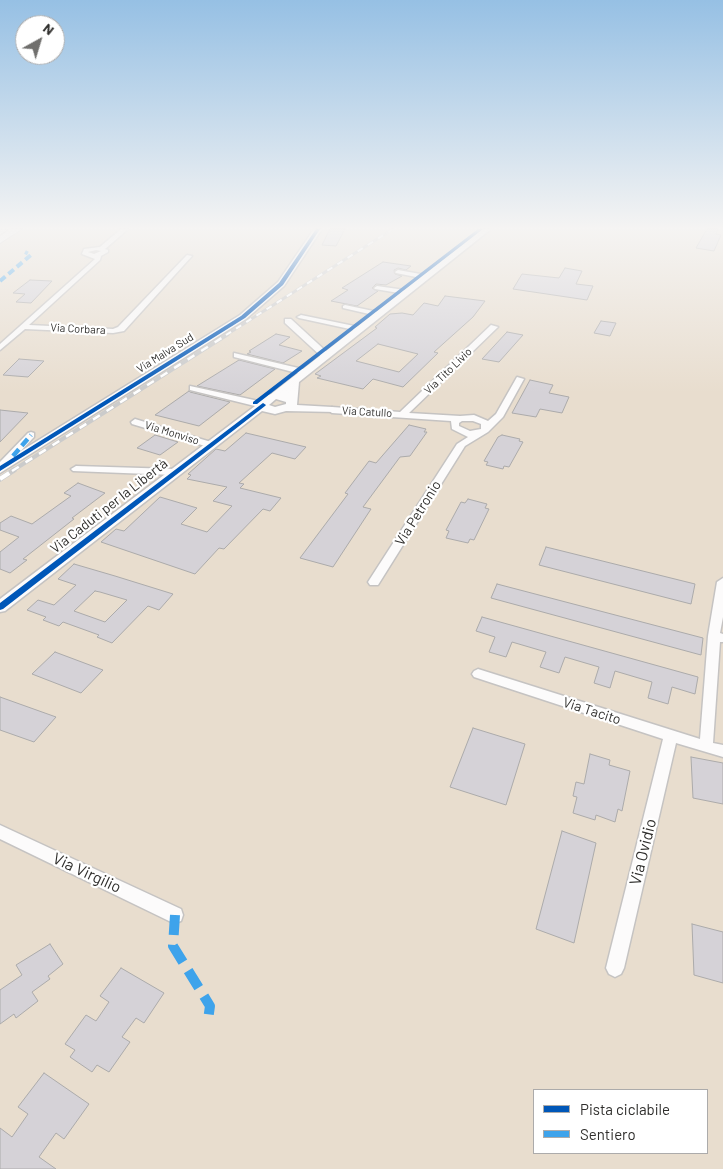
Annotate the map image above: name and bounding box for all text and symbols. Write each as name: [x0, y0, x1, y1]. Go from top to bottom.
north arrow: [15, 15, 65, 65]
text: N: [40, 19, 58, 38]
street label: Via Corbara: [50, 321, 106, 337]
street label: Via Malva Sud: [134, 330, 196, 376]
street label: Via Tito Livio: [421, 345, 475, 397]
street label: Via Catullo: [342, 404, 392, 420]
street label: Via Monviso: [143, 418, 201, 448]
street label: Via Caduti per la Libertà: [47, 455, 171, 557]
street label: Via Petronio: [391, 477, 445, 549]
street label: Via Tacito: [561, 694, 623, 728]
street label: Via Ovidio: [625, 817, 661, 887]
street label: Via Virgilio: [50, 849, 124, 897]
legend: [533, 1089, 708, 1154]
text: Pista ciclabile: [580, 1100, 670, 1118]
text: Sentiero: [580, 1125, 636, 1143]

